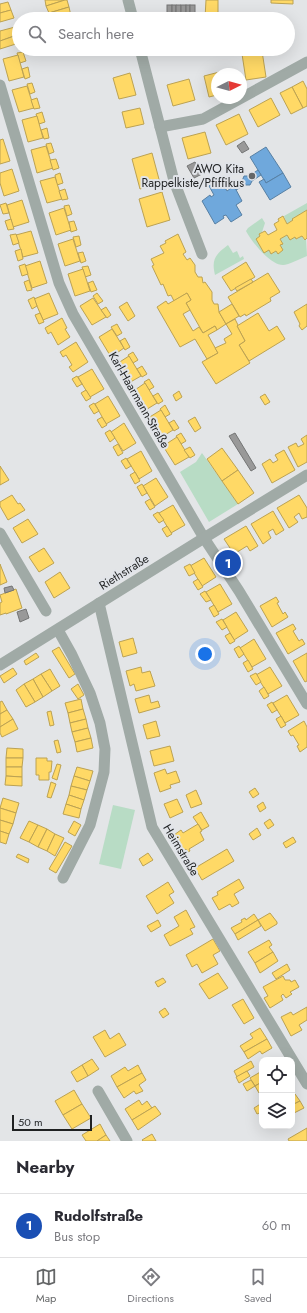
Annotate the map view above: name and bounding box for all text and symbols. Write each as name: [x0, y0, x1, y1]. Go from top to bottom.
search box: [12, 12, 295, 56]
icon: search: [26, 23, 48, 45]
text: Search here: [58, 23, 134, 45]
north arrow: [211, 68, 247, 104]
place label: AWO Kita Rappelkiste/Pfiffikus: [142, 160, 244, 192]
marker: AWO Kita Rappelkiste/Pfiffikus: [247, 171, 257, 181]
street label: Karl-Haarmann-Straße: [104, 348, 174, 452]
pin: 1: [215, 548, 241, 578]
street label: Riethstraße: [96, 550, 152, 594]
your location: [195, 644, 215, 664]
street label: Heimstraße: [158, 821, 204, 879]
map controls: [259, 1057, 295, 1129]
button: locate: [259, 1057, 295, 1093]
button: layers: [259, 1093, 295, 1129]
scale bar: [12, 1113, 92, 1132]
text: 50 m: [18, 1114, 43, 1130]
text: Nearby: [16, 1155, 74, 1179]
text: Rudolfstraße: [54, 1205, 143, 1227]
text: 1: [26, 1216, 32, 1235]
text: 60 m: [262, 1216, 291, 1235]
text: Bus stop: [54, 1227, 100, 1246]
tab: Map: [35, 1266, 57, 1306]
tab: Directions: [127, 1266, 174, 1306]
tab: Saved: [244, 1266, 272, 1306]

